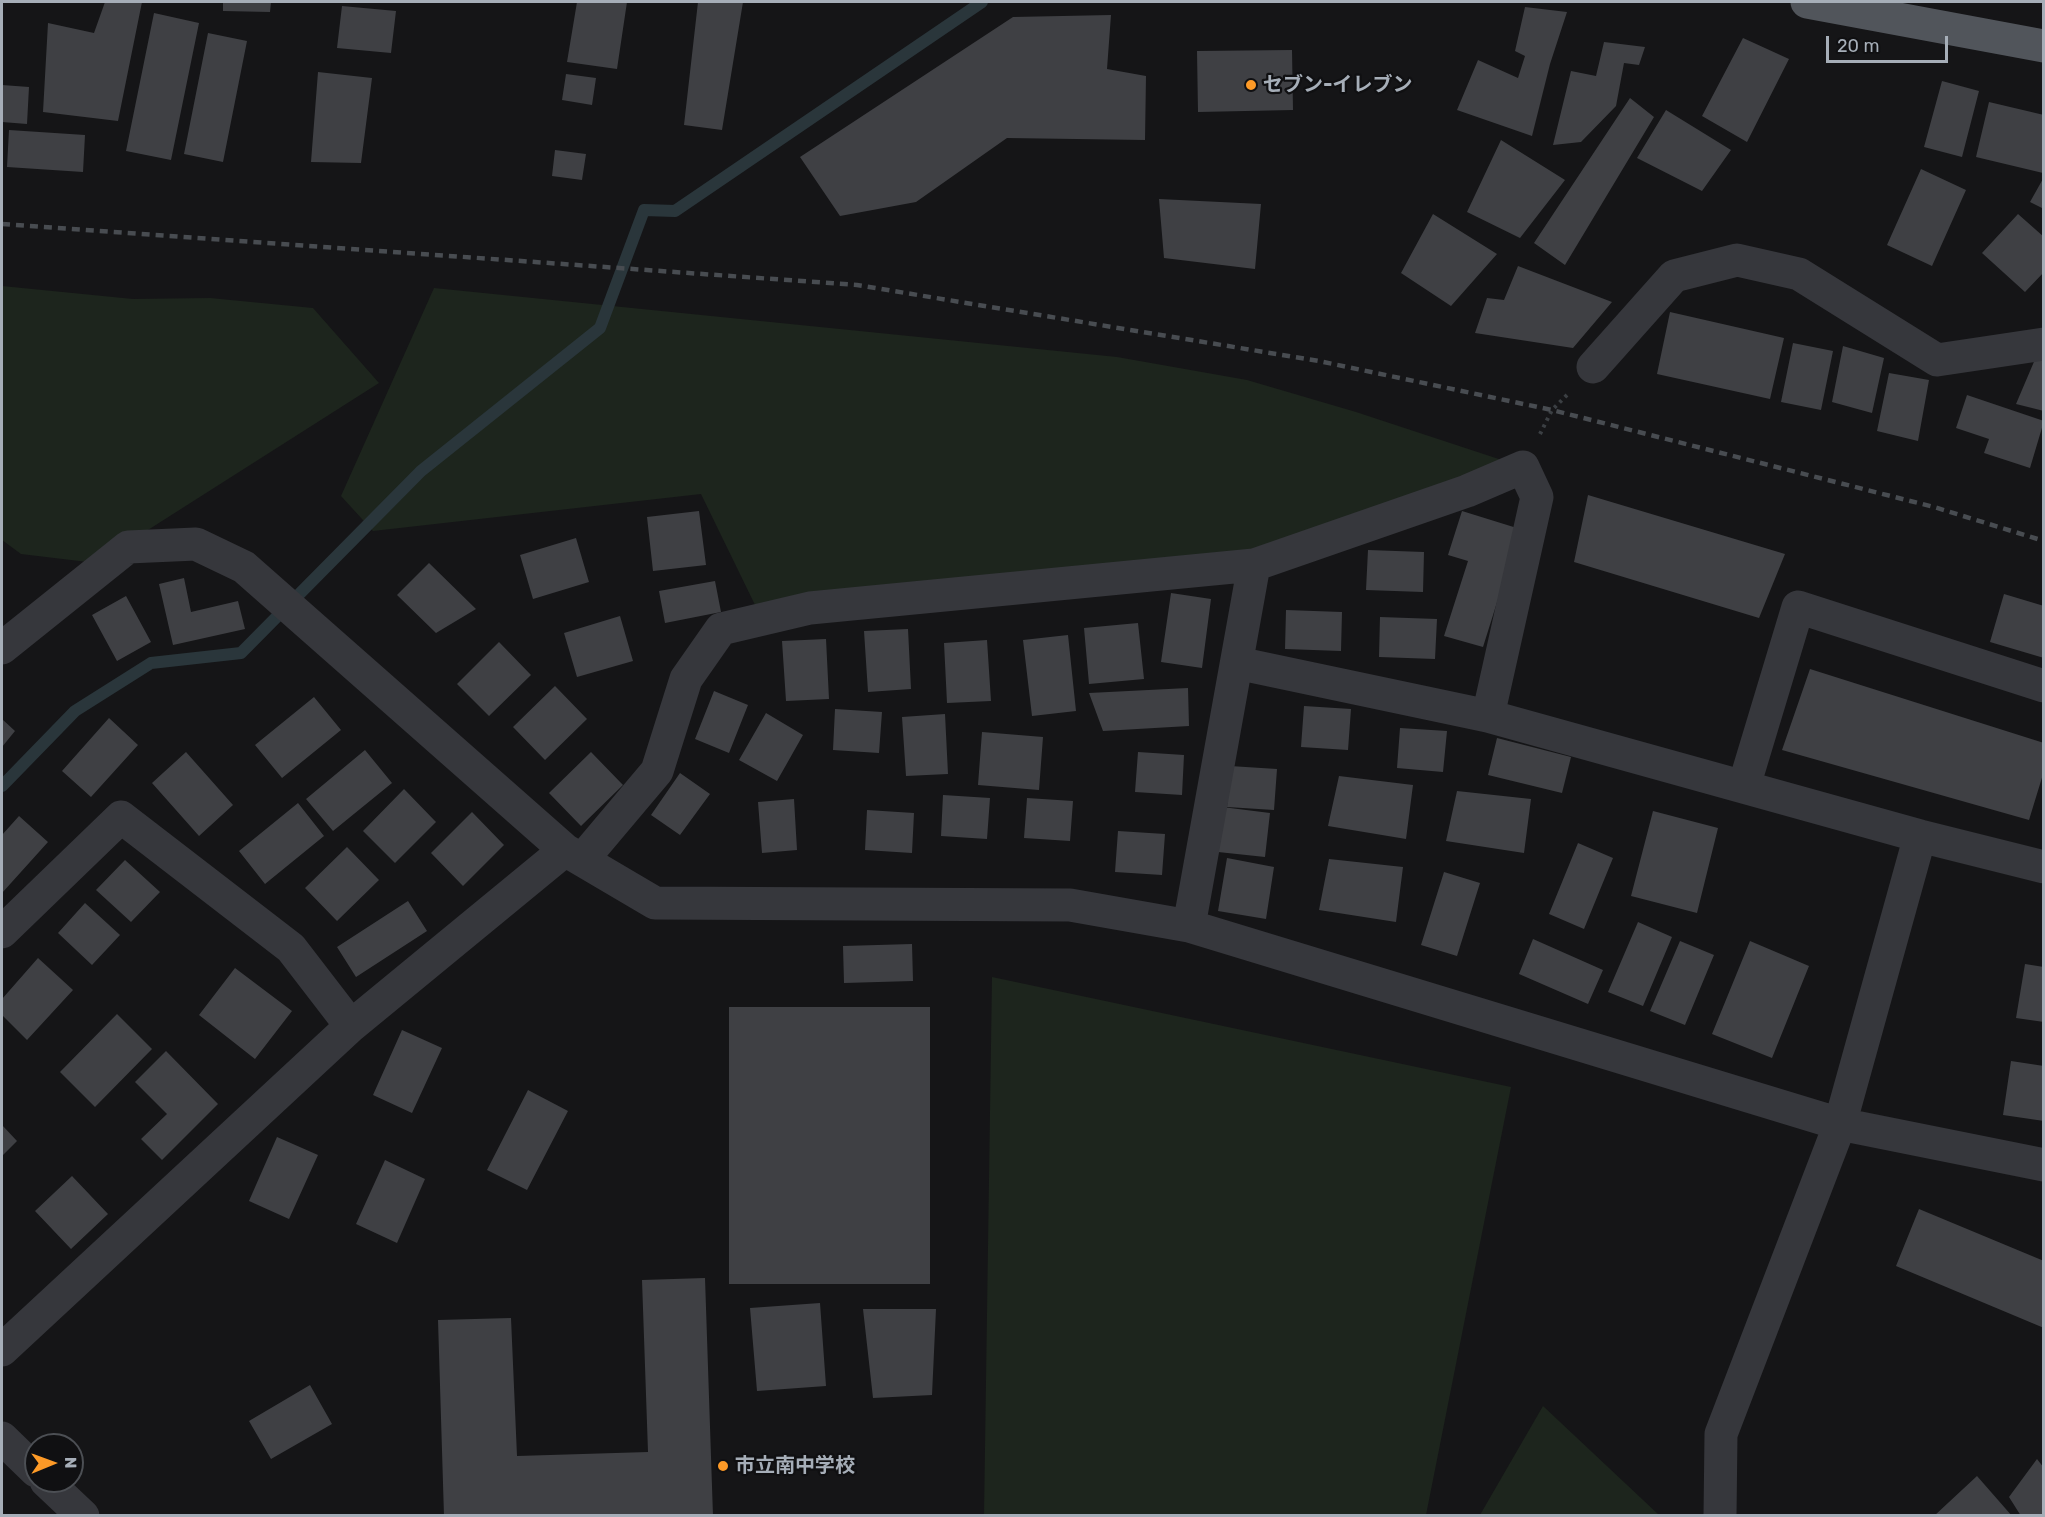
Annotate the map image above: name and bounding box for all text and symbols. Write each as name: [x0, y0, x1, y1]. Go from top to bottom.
scale bar: [1829, 24, 1950, 62]
text: 20 m: [1837, 35, 1879, 57]
place label: セブン-イレブン: [1263, 73, 1413, 97]
marker: セブン-イレブン: [1244, 78, 1258, 92]
north arrow: [24, 1433, 84, 1493]
place label: 市立南中学校: [735, 1454, 855, 1478]
text: N: [61, 1457, 80, 1469]
marker: 市立南中学校: [716, 1459, 730, 1473]

